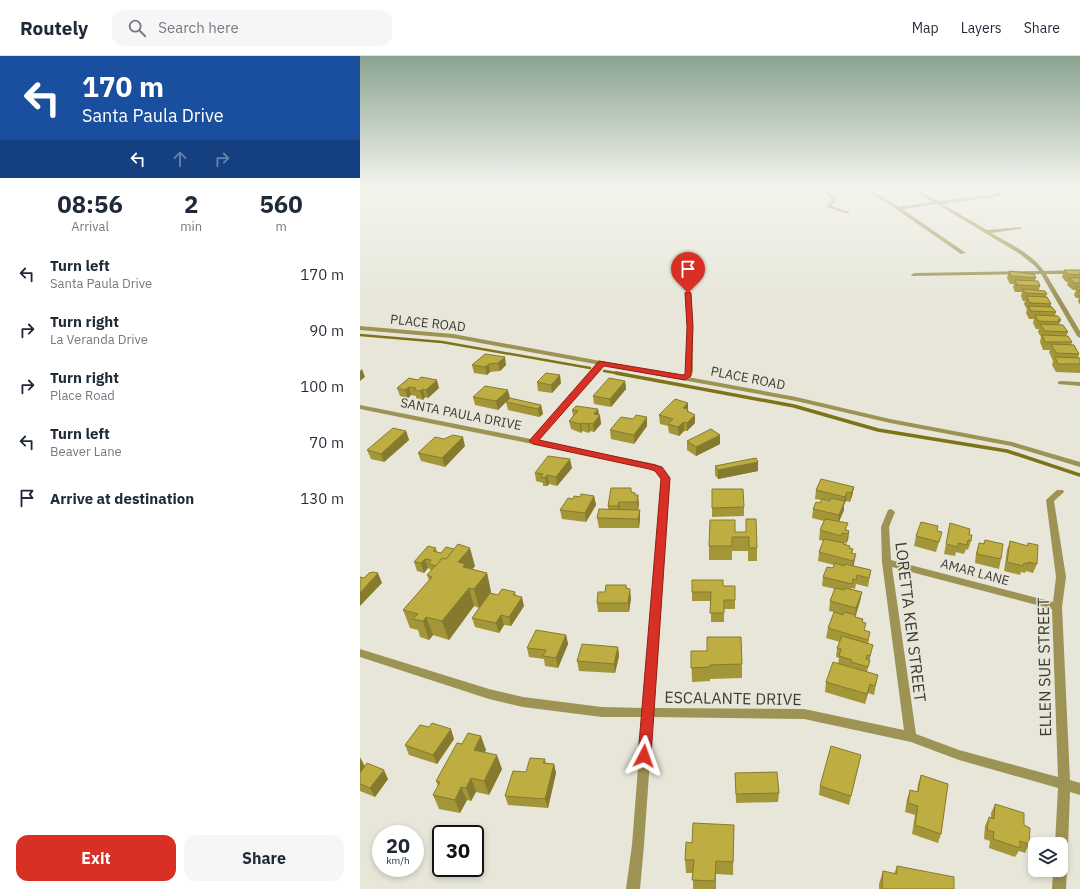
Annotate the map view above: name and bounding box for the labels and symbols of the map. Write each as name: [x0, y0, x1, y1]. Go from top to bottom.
pin: [671, 252, 705, 293]
street label: PLACE ROAD: [389, 311, 467, 335]
street label: PLACE ROAD: [709, 362, 787, 394]
street label: SANTA PAULA DRIVE: [399, 394, 523, 434]
street label: LORETTA KEN STREET: [891, 541, 931, 703]
street label: AMAR LANE: [939, 555, 1011, 589]
street label: ELLEN SUE STREET: [1033, 597, 1055, 737]
street label: ESCALANTE DRIVE: [664, 687, 802, 709]
position arrow: [623, 735, 665, 777]
speed limit sign: 30: [432, 825, 484, 877]

